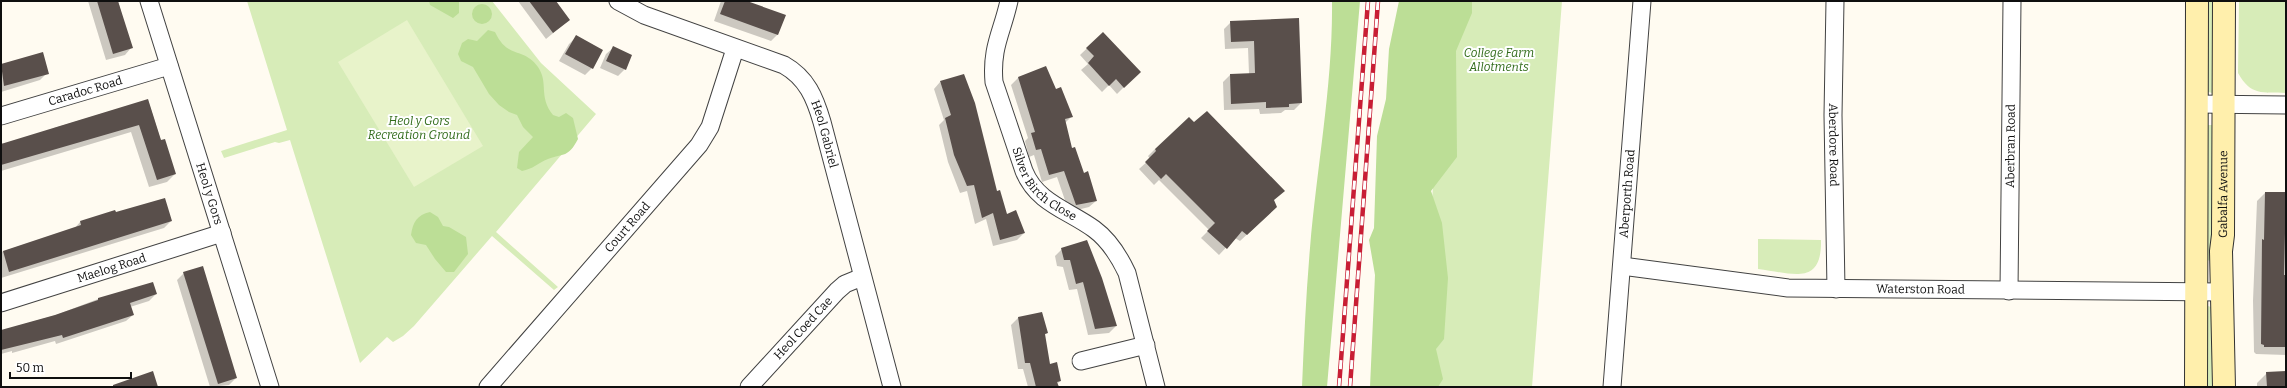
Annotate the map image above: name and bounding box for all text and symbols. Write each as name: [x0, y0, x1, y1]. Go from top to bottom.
park label: College Farm Allotments: [1464, 46, 1534, 74]
street label: Caradoc Road: [47, 73, 124, 109]
street label: Heol Gabriel: [808, 98, 841, 170]
street label: Aberdore Road: [1826, 103, 1841, 187]
street label: Aberbran Road: [2003, 104, 2018, 188]
park label: Heol y Gors Recreation Ground: [368, 114, 470, 142]
street label: Silver Birch Close: [1009, 145, 1079, 224]
street label: Aberporth Road: [1617, 149, 1637, 238]
street label: Gabalfa Avenue: [2216, 150, 2230, 238]
street label: Heol y Gors: [193, 161, 226, 227]
street label: Court Road: [602, 199, 653, 255]
street label: Maelog Road: [75, 251, 148, 285]
street label: Waterston Road: [1876, 282, 1965, 297]
street label: Heol Coed Cae: [771, 294, 835, 362]
scale bar: [10, 354, 131, 380]
text: 50 m: [16, 361, 45, 375]

